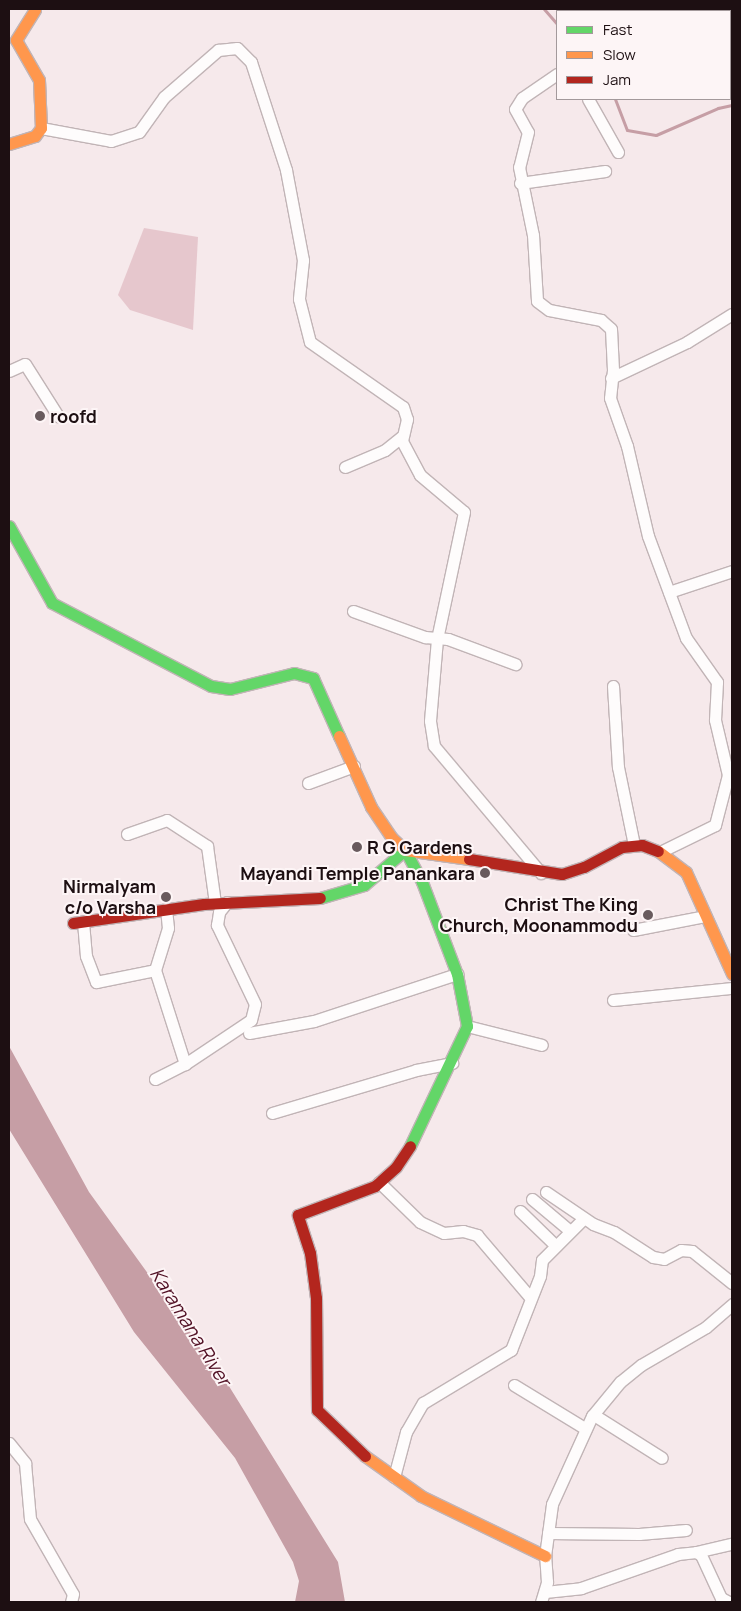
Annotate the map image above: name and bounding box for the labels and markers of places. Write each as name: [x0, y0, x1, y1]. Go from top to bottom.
place label: roofd: [50, 405, 97, 427]
marker: roofd: [34, 410, 46, 422]
place label: R G Gardens: [367, 836, 472, 858]
marker: R G Gardens: [351, 841, 363, 853]
place label: Mayandi Temple Panankara: [240, 862, 475, 884]
marker: Mayandi Temple Panankara: [479, 867, 491, 879]
place label: Nirmalyam c/o Varsha: [63, 876, 156, 919]
marker: Nirmalyam c/o Varsha: [160, 891, 172, 903]
place label: Christ The King Church, Moonammodu: [440, 894, 638, 936]
marker: Christ The King Church, Moonammodu: [642, 909, 654, 921]

